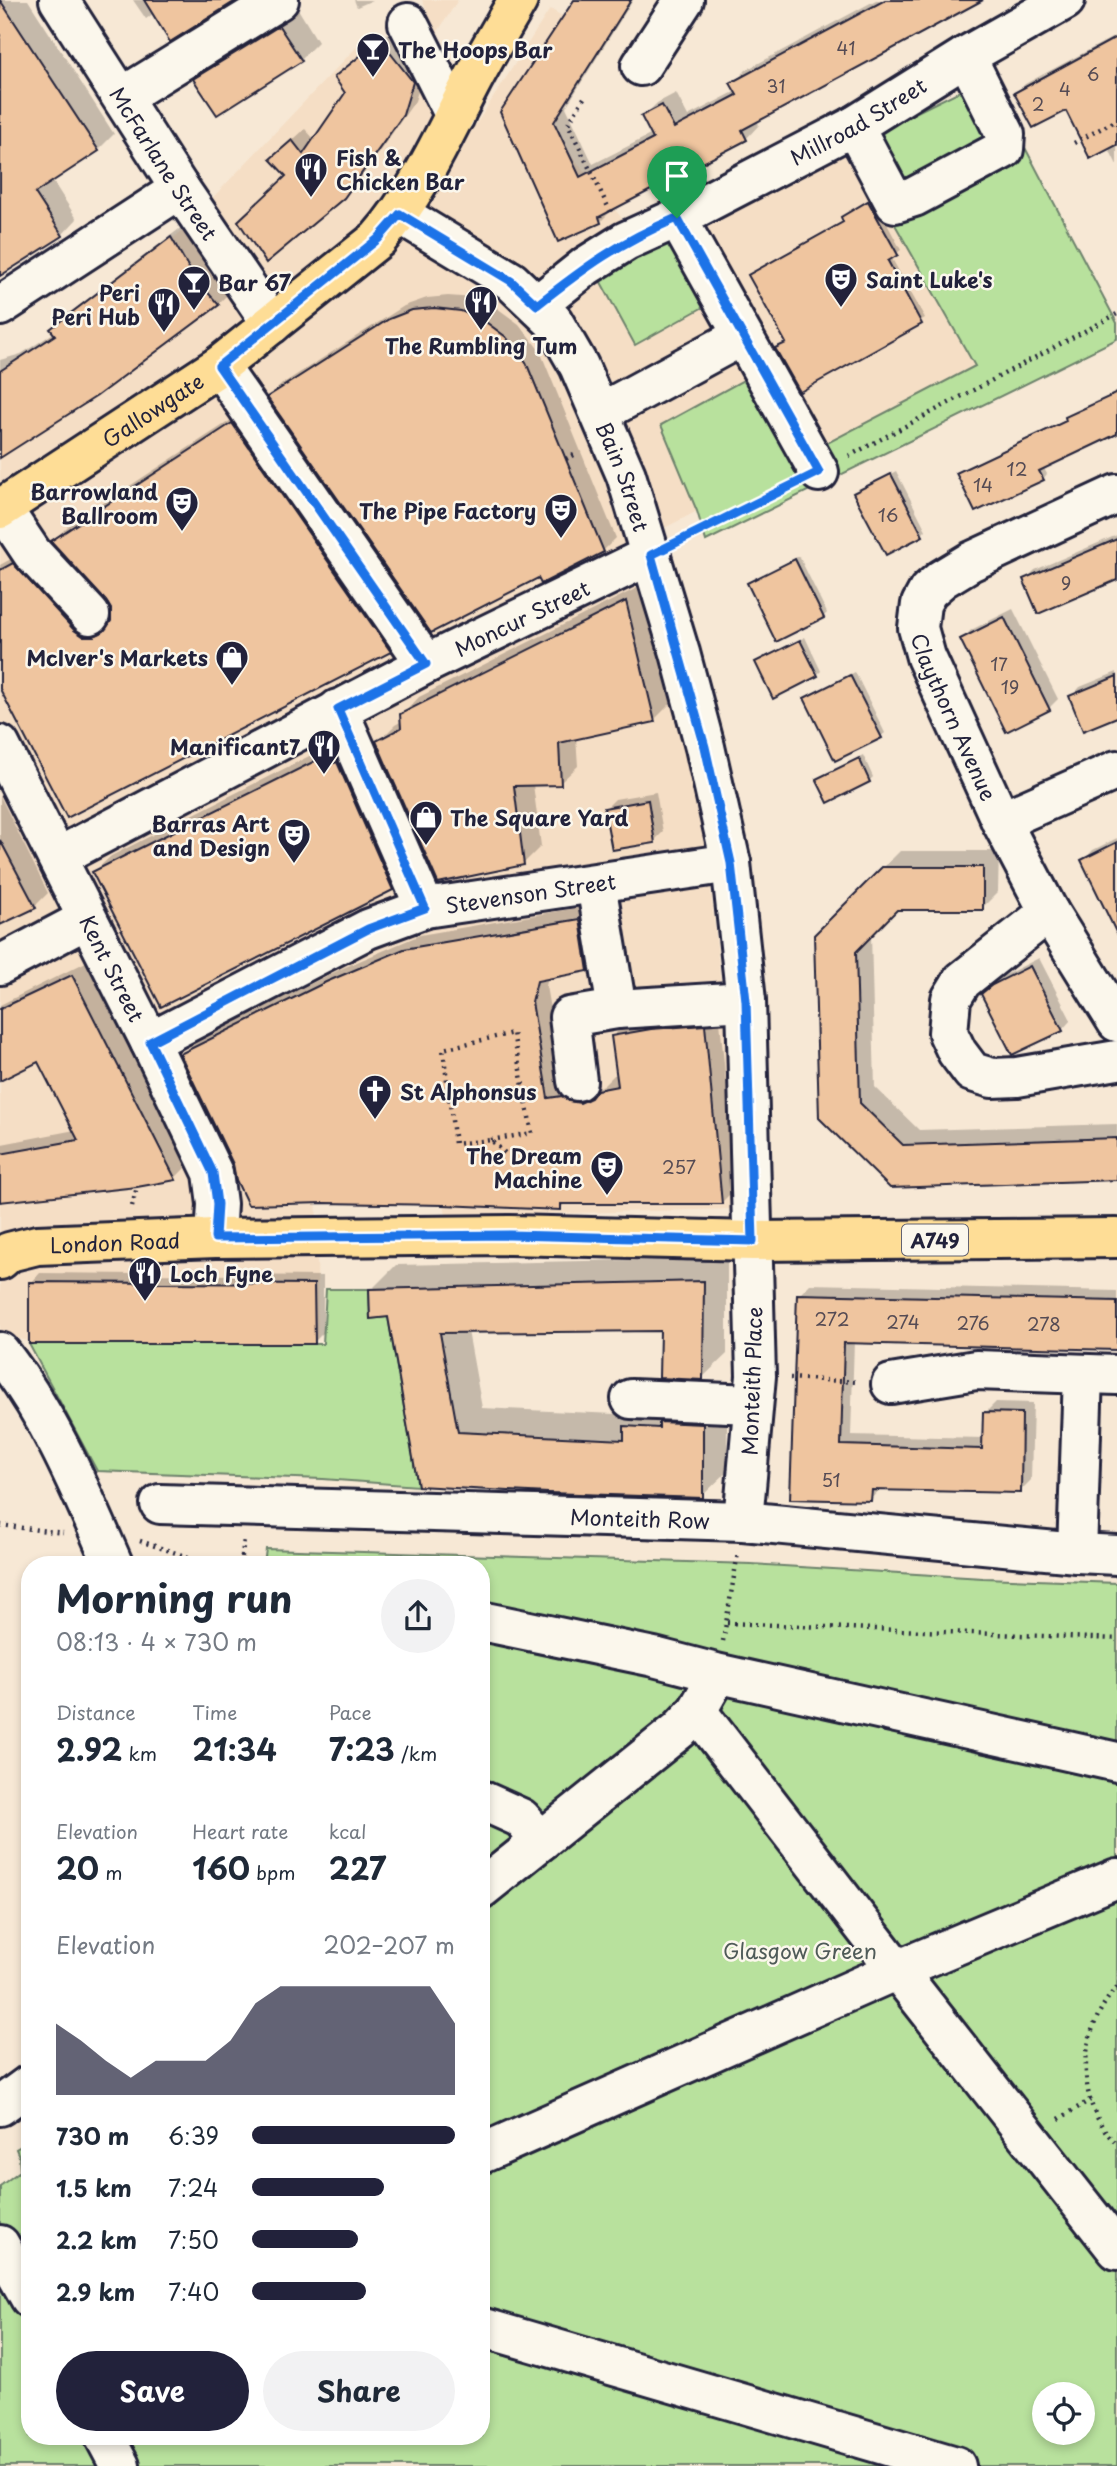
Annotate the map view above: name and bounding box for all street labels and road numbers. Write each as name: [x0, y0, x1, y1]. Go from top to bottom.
street label: Millroad Street: [784, 69, 932, 173]
street label: McFarlane Street: [102, 80, 226, 246]
street label: Gallowgate: [95, 364, 210, 455]
street label: Bain Street: [589, 417, 658, 535]
street label: Moncur Street: [449, 571, 595, 664]
street label: Claythorn Avenue: [904, 629, 1005, 805]
street label: Stevenson Street: [443, 864, 618, 921]
street label: Kent Street: [72, 909, 153, 1027]
street label: London Road: [49, 1223, 181, 1260]
road number: A749: [902, 1224, 968, 1256]
street label: Monteith Place: [732, 1306, 770, 1456]
street label: Monteith Row: [570, 1500, 710, 1536]

